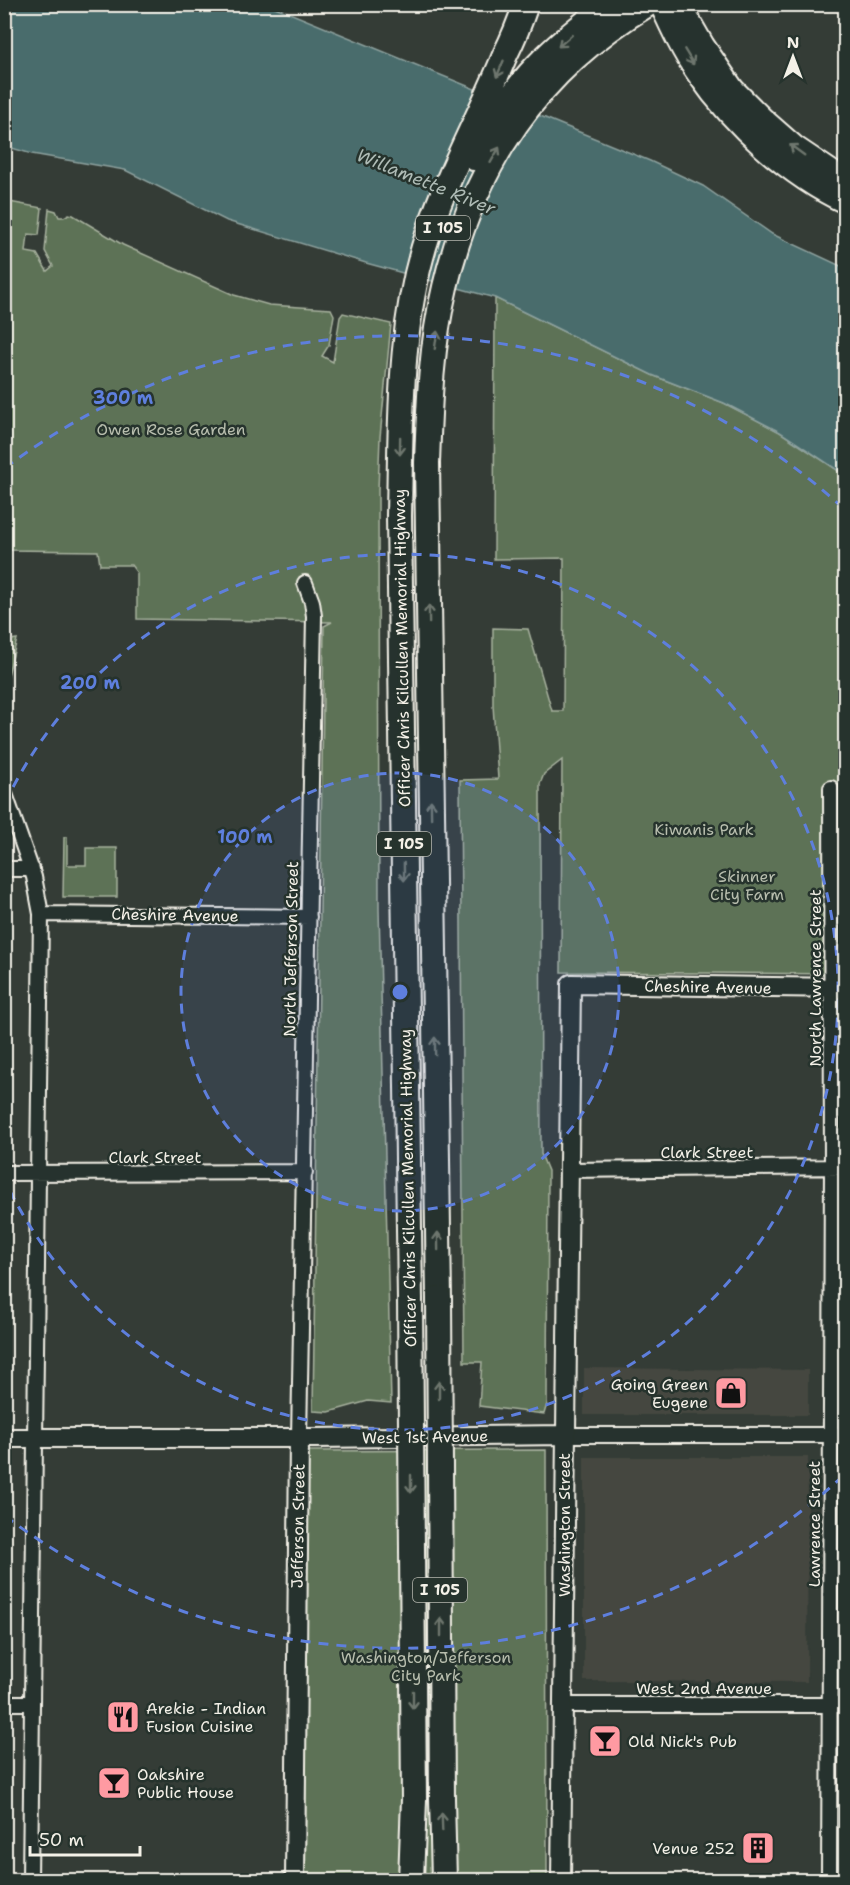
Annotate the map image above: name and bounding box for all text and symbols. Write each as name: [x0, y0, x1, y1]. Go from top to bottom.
north arrow: [763, 27, 823, 87]
text: N: [787, 32, 799, 53]
one-way arrow: [558, 34, 573, 48]
one-way arrow: [683, 48, 695, 65]
one-way arrow: [494, 59, 505, 78]
water label: Willamette River: [353, 143, 500, 221]
one-way arrow: [790, 144, 806, 156]
one-way arrow: [490, 147, 502, 164]
road number: I 105: [416, 216, 470, 240]
one-way arrow: [430, 330, 441, 350]
text: 300 m: [93, 386, 154, 410]
park label: Owen Rose Garden: [96, 419, 246, 440]
one-way arrow: [394, 436, 406, 456]
street label: Officer Chris Kilcullen Memorial Highway: [389, 489, 415, 807]
one-way arrow: [423, 604, 435, 624]
text: 200 m: [60, 671, 121, 695]
one-way arrow: [426, 799, 437, 819]
park label: Kiwanis Park: [654, 819, 754, 840]
text: 100 m: [217, 825, 273, 849]
road number: I 105: [377, 832, 431, 856]
street label: North Jefferson Street: [279, 861, 303, 1037]
one-way arrow: [398, 862, 410, 882]
park label: Skinner City Farm: [710, 866, 784, 905]
street label: North Lawrence Street: [805, 889, 826, 1067]
street label: Cheshire Avenue: [111, 903, 239, 927]
street label: Cheshire Avenue: [644, 975, 772, 999]
centre of rings: [390, 982, 410, 1002]
street label: Officer Chris Kilcullen Memorial Highway: [395, 1029, 421, 1347]
one-way arrow: [429, 1036, 441, 1056]
street label: Clark Street: [661, 1142, 753, 1163]
street label: Clark Street: [109, 1147, 201, 1168]
one-way arrow: [432, 1231, 444, 1251]
place label: Going Green Eugene: [611, 1374, 708, 1413]
shop icon: Going Green Eugene: [713, 1375, 749, 1411]
one-way arrow: [433, 1381, 445, 1401]
street label: West 1st Avenue: [362, 1425, 488, 1449]
street label: Washington Street: [554, 1453, 575, 1597]
street label: Lawrence Street: [804, 1461, 825, 1587]
street label: Jefferson Street: [286, 1463, 310, 1589]
one-way arrow: [405, 1474, 417, 1494]
road number: I 105: [413, 1578, 467, 1602]
one-way arrow: [435, 1618, 447, 1638]
park label: Washington/Jefferson City Park: [341, 1647, 511, 1686]
street label: West 2nd Avenue: [636, 1678, 772, 1699]
one-way arrow: [407, 1690, 419, 1710]
place label: Arekie - Indian Fusion Cuisine: [146, 1698, 266, 1737]
restaurant icon: Arekie - Indian Fusion Cuisine: [105, 1699, 141, 1735]
bar icon: Old Nick's Pub: [587, 1723, 623, 1759]
place label: Old Nick's Pub: [628, 1731, 737, 1752]
place label: Oakshire Public House: [137, 1764, 234, 1803]
bar icon: Oakshire Public House: [96, 1765, 132, 1801]
one-way arrow: [437, 1813, 448, 1833]
scale bar: [30, 1819, 140, 1857]
text: 50 m: [39, 1828, 84, 1852]
building icon: Venue 252: [740, 1830, 776, 1866]
place label: Venue 252: [652, 1838, 735, 1859]

